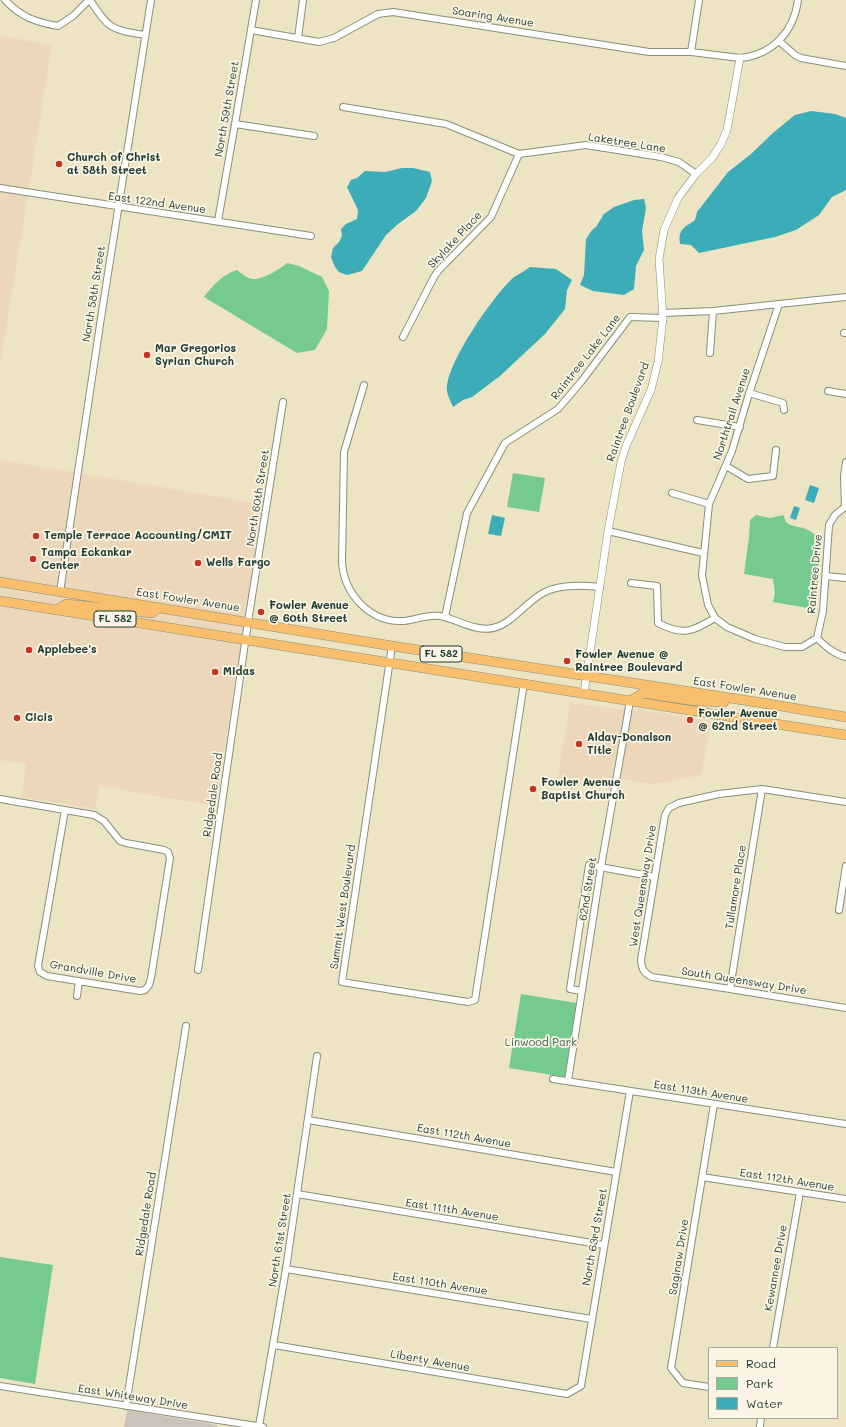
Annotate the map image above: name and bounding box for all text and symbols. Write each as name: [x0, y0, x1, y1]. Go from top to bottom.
street label: Soaring Avenue: [451, 4, 535, 30]
street label: North 59th Street: [212, 60, 242, 158]
street label: Laketree Lane: [587, 130, 667, 156]
place label: Church of Christ at 58th Street: [67, 151, 160, 177]
marker: Church of Christ at 58th Street: [54, 159, 64, 169]
street label: East 122nd Avenue: [107, 190, 207, 216]
street label: Skylake Place: [425, 209, 485, 271]
street label: North 58th Street: [80, 245, 108, 343]
street label: Raintree Lake Lane: [548, 311, 624, 403]
place label: Mar Gregorios Syrian Church: [155, 342, 236, 368]
marker: Mar Gregorios Syrian Church: [142, 350, 152, 360]
street label: Raintree Boulevard: [604, 360, 652, 464]
street label: Northtrail Avenue: [711, 366, 753, 462]
street label: North 60th Street: [244, 449, 272, 547]
place label: Temple Terrace Accounting/CMIT: [44, 529, 232, 543]
marker: Temple Terrace Accounting/CMIT: [31, 531, 41, 541]
street label: Raintree Drive: [805, 534, 825, 614]
place label: Tampa Eckankar Center: [41, 546, 132, 572]
marker: Tampa Eckankar Center: [28, 554, 38, 564]
place label: Wells Fargo: [206, 556, 270, 570]
marker: Wells Fargo: [193, 558, 203, 568]
street label: East Fowler Avenue: [135, 585, 241, 615]
place label: Fowler Avenue @ 60th Street: [269, 599, 349, 625]
marker: Fowler Avenue @ 60th Street: [256, 607, 266, 617]
road number: FL 582: [94, 611, 136, 627]
place label: Applebee's: [37, 643, 97, 657]
marker: Applebee's: [24, 645, 34, 655]
road number: FL 582: [420, 646, 462, 662]
place label: Fowler Avenue @ Raintree Boulevard: [575, 648, 682, 674]
marker: Fowler Avenue @ Raintree Boulevard: [562, 656, 572, 666]
place label: Midas: [223, 665, 255, 679]
marker: Midas: [210, 667, 220, 677]
street label: East Fowler Avenue: [692, 674, 798, 704]
place label: Fowler Avenue @ 62nd Street: [698, 707, 778, 733]
place label: Cicis: [25, 711, 53, 725]
marker: Cicis: [12, 713, 22, 723]
marker: Fowler Avenue @ 62nd Street: [685, 715, 695, 725]
place label: Alday-Donalson Title: [587, 731, 671, 757]
marker: Alday-Donalson Title: [574, 739, 584, 749]
street label: Ridgedale Road: [201, 752, 225, 838]
place label: Fowler Avenue Baptist Church: [541, 776, 625, 802]
marker: Fowler Avenue Baptist Church: [528, 784, 538, 794]
street label: West Queensway Drive: [627, 824, 659, 948]
street label: Summit West Boulevard: [328, 844, 358, 970]
street label: Tullamore Place: [723, 844, 749, 930]
street label: 62nd Street: [576, 856, 600, 922]
street label: Grandville Drive: [49, 958, 137, 986]
street label: South Queensway Drive: [680, 965, 808, 997]
park label: Linwood Park: [505, 1036, 577, 1050]
street label: East 113th Avenue: [653, 1078, 749, 1106]
street label: East 112th Avenue: [416, 1121, 512, 1151]
street label: East 112th Avenue: [739, 1166, 835, 1194]
street label: Ridgedale Road: [133, 1171, 159, 1257]
street label: North 63rd Street: [580, 1187, 610, 1287]
street label: North 61st Street: [266, 1192, 294, 1288]
street label: East 111th Avenue: [404, 1196, 500, 1224]
street label: Saginaw Drive: [666, 1218, 692, 1296]
street label: Kewannee Drive: [762, 1224, 790, 1312]
street label: East 110th Avenue: [392, 1270, 488, 1298]
street label: Liberty Avenue: [389, 1347, 471, 1375]
legend: [708, 1347, 838, 1419]
text: Road: [746, 1355, 776, 1371]
text: Park: [746, 1375, 773, 1391]
street label: East Whiteway Drive: [77, 1382, 189, 1412]
text: Water: [746, 1395, 783, 1411]

